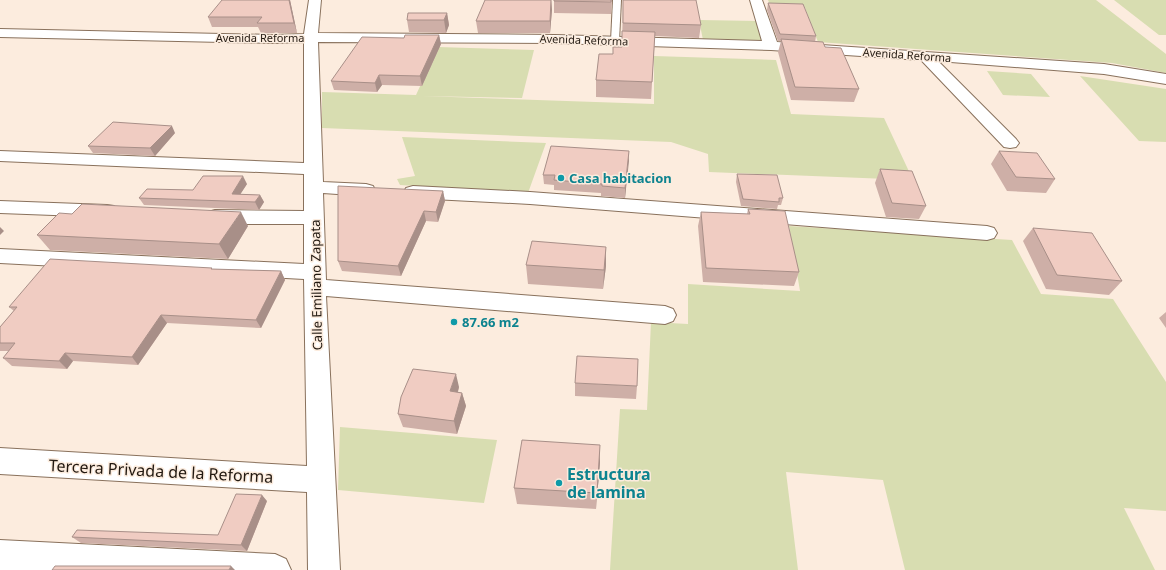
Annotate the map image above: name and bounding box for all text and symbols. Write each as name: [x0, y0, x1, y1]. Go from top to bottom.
street label: Avenida Reforma: [216, 30, 304, 45]
street label: Avenida Reforma: [539, 30, 629, 49]
street label: Avenida Reforma: [862, 44, 952, 65]
place label: Casa habitacion: [569, 169, 672, 187]
marker: Casa habitacion: [556, 173, 566, 183]
street label: Calle Emiliano Zapata: [306, 219, 326, 351]
place label: 87.66 m2: [462, 313, 519, 331]
marker: 87.66 m2: [449, 317, 459, 327]
street label: Tercera Privada de la Reforma: [48, 454, 274, 488]
place label: Estructura de lamina: [567, 463, 651, 503]
marker: Estructura de lamina: [554, 478, 564, 488]

